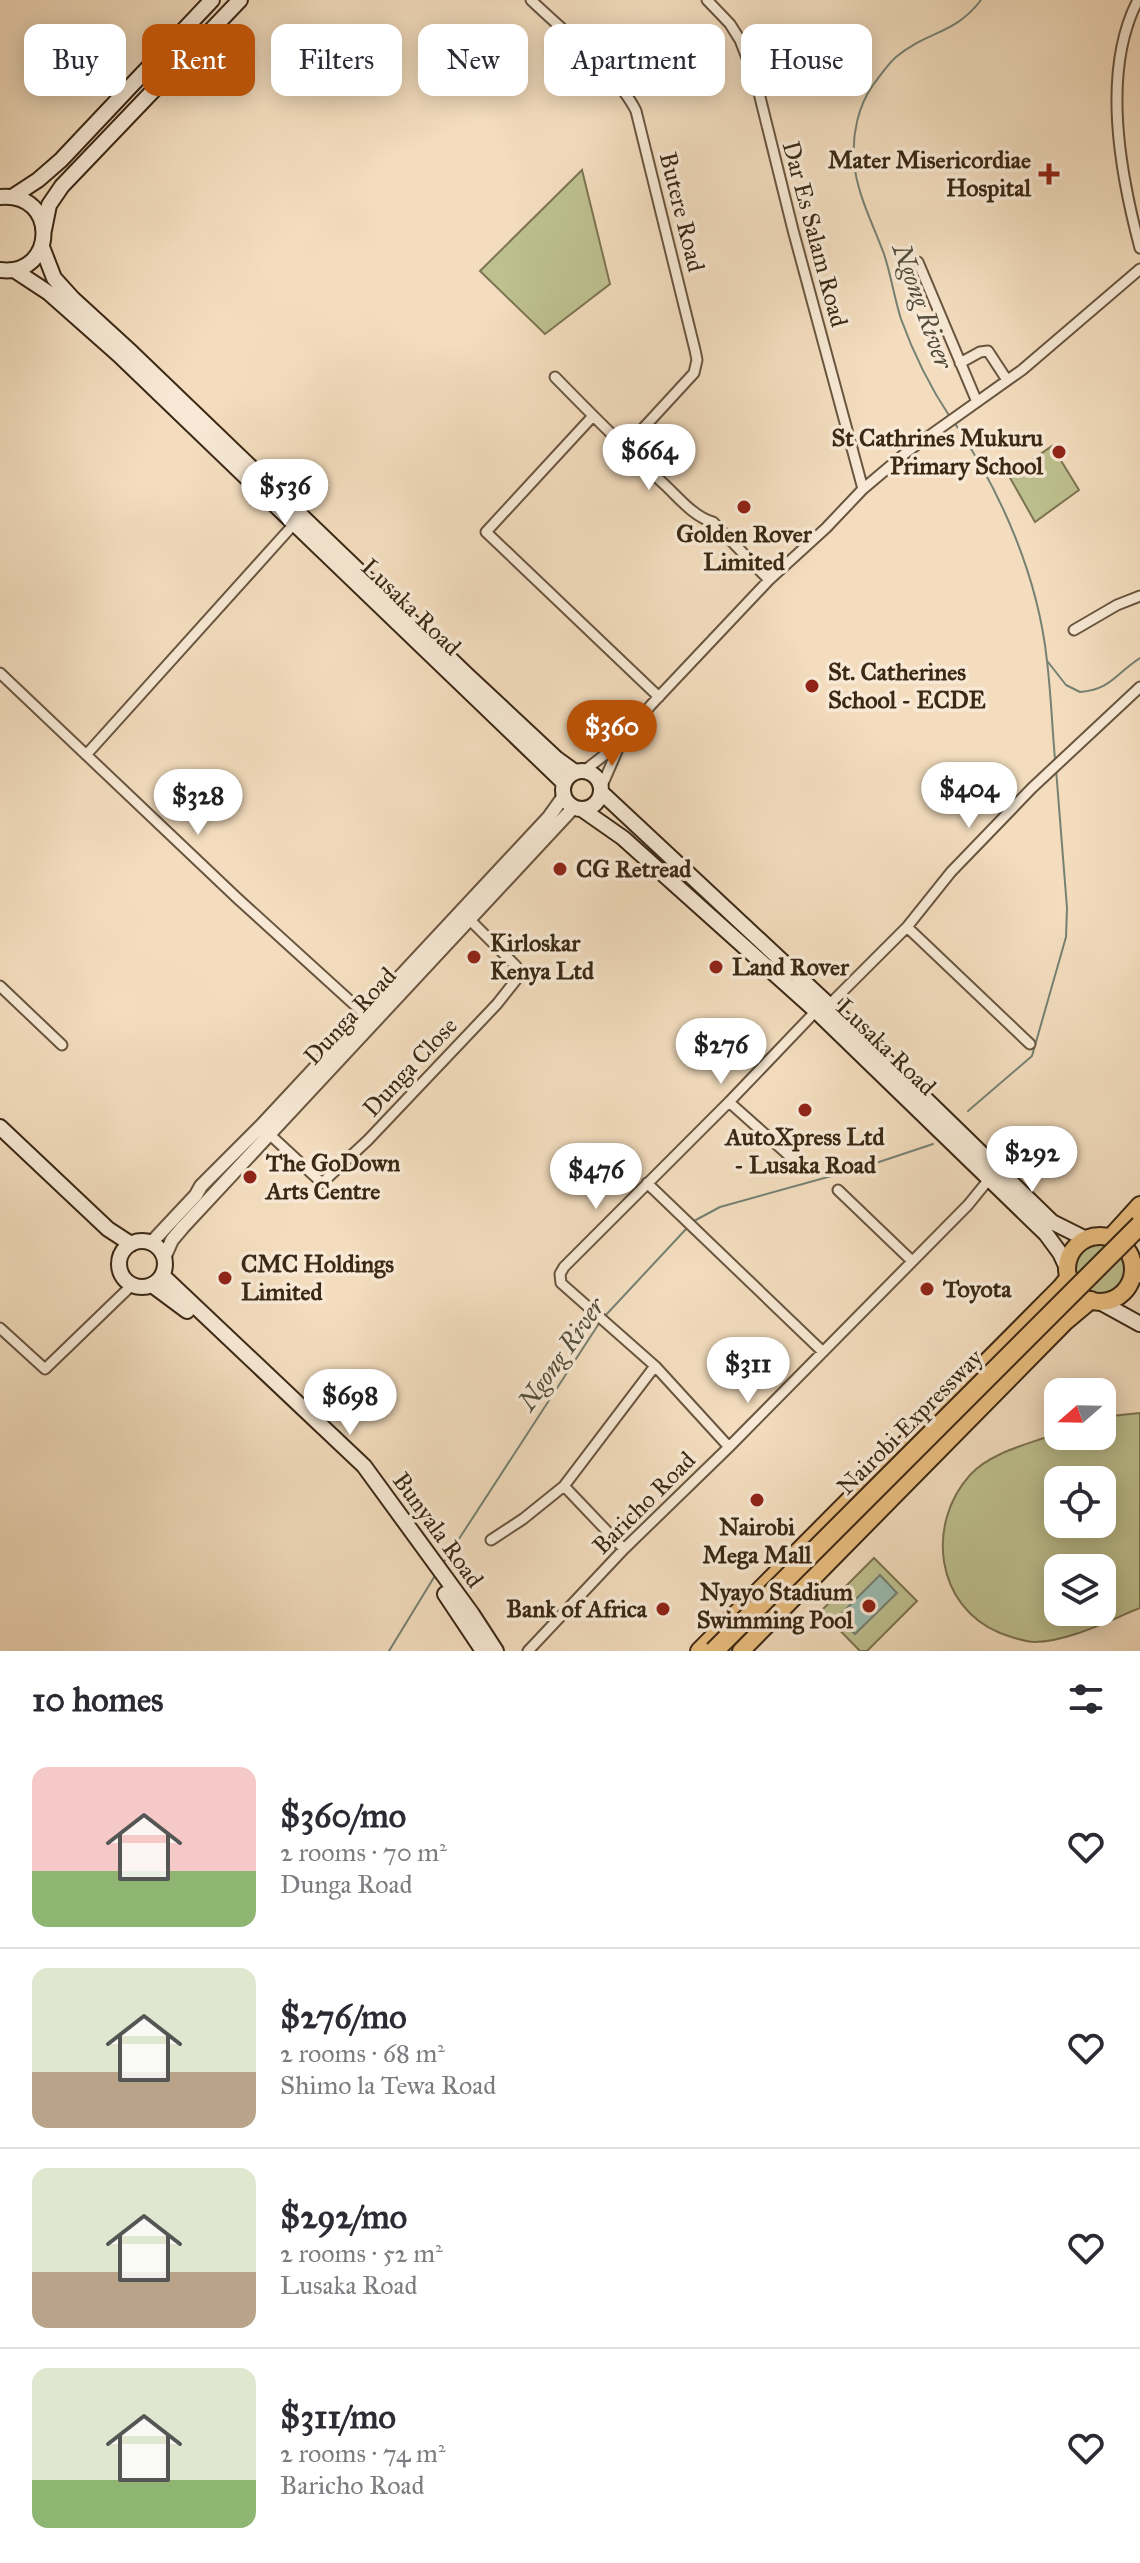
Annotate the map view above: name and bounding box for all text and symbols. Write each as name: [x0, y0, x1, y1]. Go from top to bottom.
chip: Buy: [24, 24, 126, 96]
chip: Rent: [142, 24, 255, 96]
chip: Filters: [271, 24, 402, 96]
chip: New: [418, 24, 528, 96]
chip: Apartment: [544, 24, 725, 96]
chip: House: [741, 24, 872, 96]
street label: Dar Es Salam Road: [776, 138, 854, 330]
place label: Mater Misericordiae Hospital: [828, 145, 1031, 203]
street label: Butere Road: [653, 149, 711, 275]
marker: Mater Misericordiae Hospital: [1038, 163, 1060, 185]
water label: Ngong River: [885, 237, 961, 374]
place label: St Cathrines Mukuru Primary School: [832, 423, 1044, 481]
pin: $664: [602, 424, 696, 492]
text: $664: [621, 434, 677, 466]
marker: St Cathrines Mukuru Primary School: [1050, 443, 1068, 461]
pin: $536: [238, 459, 332, 527]
text: $536: [259, 469, 311, 501]
marker: Golden Rover Limited: [735, 498, 753, 516]
place label: Golden Rover Limited: [676, 519, 813, 577]
street label: Lusaka Road: [355, 552, 467, 662]
place label: St. Catherines School - ECDE: [828, 657, 986, 715]
marker: St. Catherines School - ECDE: [803, 677, 821, 695]
pin: $360: [565, 700, 659, 768]
text: $360: [585, 710, 639, 742]
pin: $404: [922, 762, 1016, 830]
pin: $328: [151, 769, 245, 837]
text: $404: [939, 772, 999, 804]
text: $328: [172, 779, 224, 811]
place label: CG Retread: [576, 854, 692, 884]
marker: CG Retread: [551, 860, 569, 878]
place label: Kirloskar Kenya Ltd: [490, 928, 595, 986]
marker: Kirloskar Kenya Ltd: [465, 948, 483, 966]
place label: Land Rover: [732, 952, 850, 982]
marker: Land Rover: [707, 958, 725, 976]
street label: Dunga Road: [297, 961, 403, 1071]
street label: Lusaka Road: [830, 992, 942, 1102]
street label: Dunga Close: [356, 1011, 464, 1123]
pin: $276: [674, 1018, 768, 1086]
text: $276: [694, 1028, 748, 1060]
marker: AutoXpress Ltd - Lusaka Road: [796, 1101, 814, 1119]
place label: AutoXpress Ltd - Lusaka Road: [724, 1122, 885, 1180]
pin: $292: [985, 1126, 1079, 1194]
text: $292: [1004, 1136, 1060, 1168]
pin: $476: [549, 1143, 643, 1211]
place label: The GoDown Arts Centre: [264, 1148, 400, 1206]
text: $476: [568, 1153, 624, 1185]
marker: The GoDown Arts Centre: [241, 1168, 259, 1186]
place label: CMC Holdings Limited: [241, 1249, 394, 1307]
marker: CMC Holdings Limited: [216, 1269, 234, 1287]
place label: Toyota: [942, 1274, 1012, 1304]
marker: Toyota: [918, 1280, 936, 1298]
water label: Ngong River: [509, 1290, 612, 1418]
pin: $311: [701, 1337, 795, 1405]
street label: Nairobi Expressway: [831, 1342, 990, 1501]
text: $311: [725, 1347, 771, 1379]
pin: $698: [303, 1369, 397, 1437]
north arrow: [1044, 1378, 1116, 1450]
map controls: [1044, 1378, 1116, 1626]
text: $698: [322, 1379, 378, 1411]
street label: Baricho Road: [586, 1445, 702, 1561]
street label: Bunyala Road: [386, 1466, 490, 1594]
button: locate: [1044, 1466, 1116, 1538]
marker: Nairobi Mega Mall: [748, 1491, 766, 1509]
place label: Nairobi Mega Mall: [703, 1512, 812, 1570]
button: layers: [1044, 1554, 1116, 1626]
place label: Nyayo Stadium Swimming Pool: [697, 1577, 854, 1635]
place label: Bank of Africa: [506, 1594, 648, 1624]
marker: Nyayo Stadium Swimming Pool: [860, 1597, 878, 1615]
marker: Bank of Africa: [654, 1600, 672, 1618]
icon: filters: [1064, 1677, 1108, 1721]
text: 10 homes: [32, 1679, 163, 1720]
text: $360/mo: [280, 1795, 406, 1836]
icon: home: [96, 1799, 192, 1895]
icon: heart: [1064, 1825, 1108, 1869]
text: 2 rooms · 70 m²: [280, 1836, 447, 1868]
text: Dunga Road: [280, 1868, 413, 1900]
text: $276/mo: [280, 1996, 407, 2037]
icon: home: [96, 2000, 192, 2096]
icon: heart: [1064, 2026, 1108, 2070]
text: 2 rooms · 68 m²: [280, 2037, 445, 2069]
text: Shimo la Tewa Road: [280, 2069, 496, 2101]
text: $292/mo: [280, 2196, 407, 2237]
icon: home: [96, 2200, 192, 2296]
icon: heart: [1064, 2226, 1108, 2270]
text: 2 rooms · 52 m²: [280, 2237, 443, 2269]
text: Lusaka Road: [280, 2269, 418, 2301]
text: $311/mo: [280, 2396, 396, 2437]
icon: home: [96, 2400, 192, 2496]
icon: heart: [1064, 2426, 1108, 2470]
text: 2 rooms · 74 m²: [280, 2437, 446, 2469]
text: Baricho Road: [280, 2469, 425, 2501]

